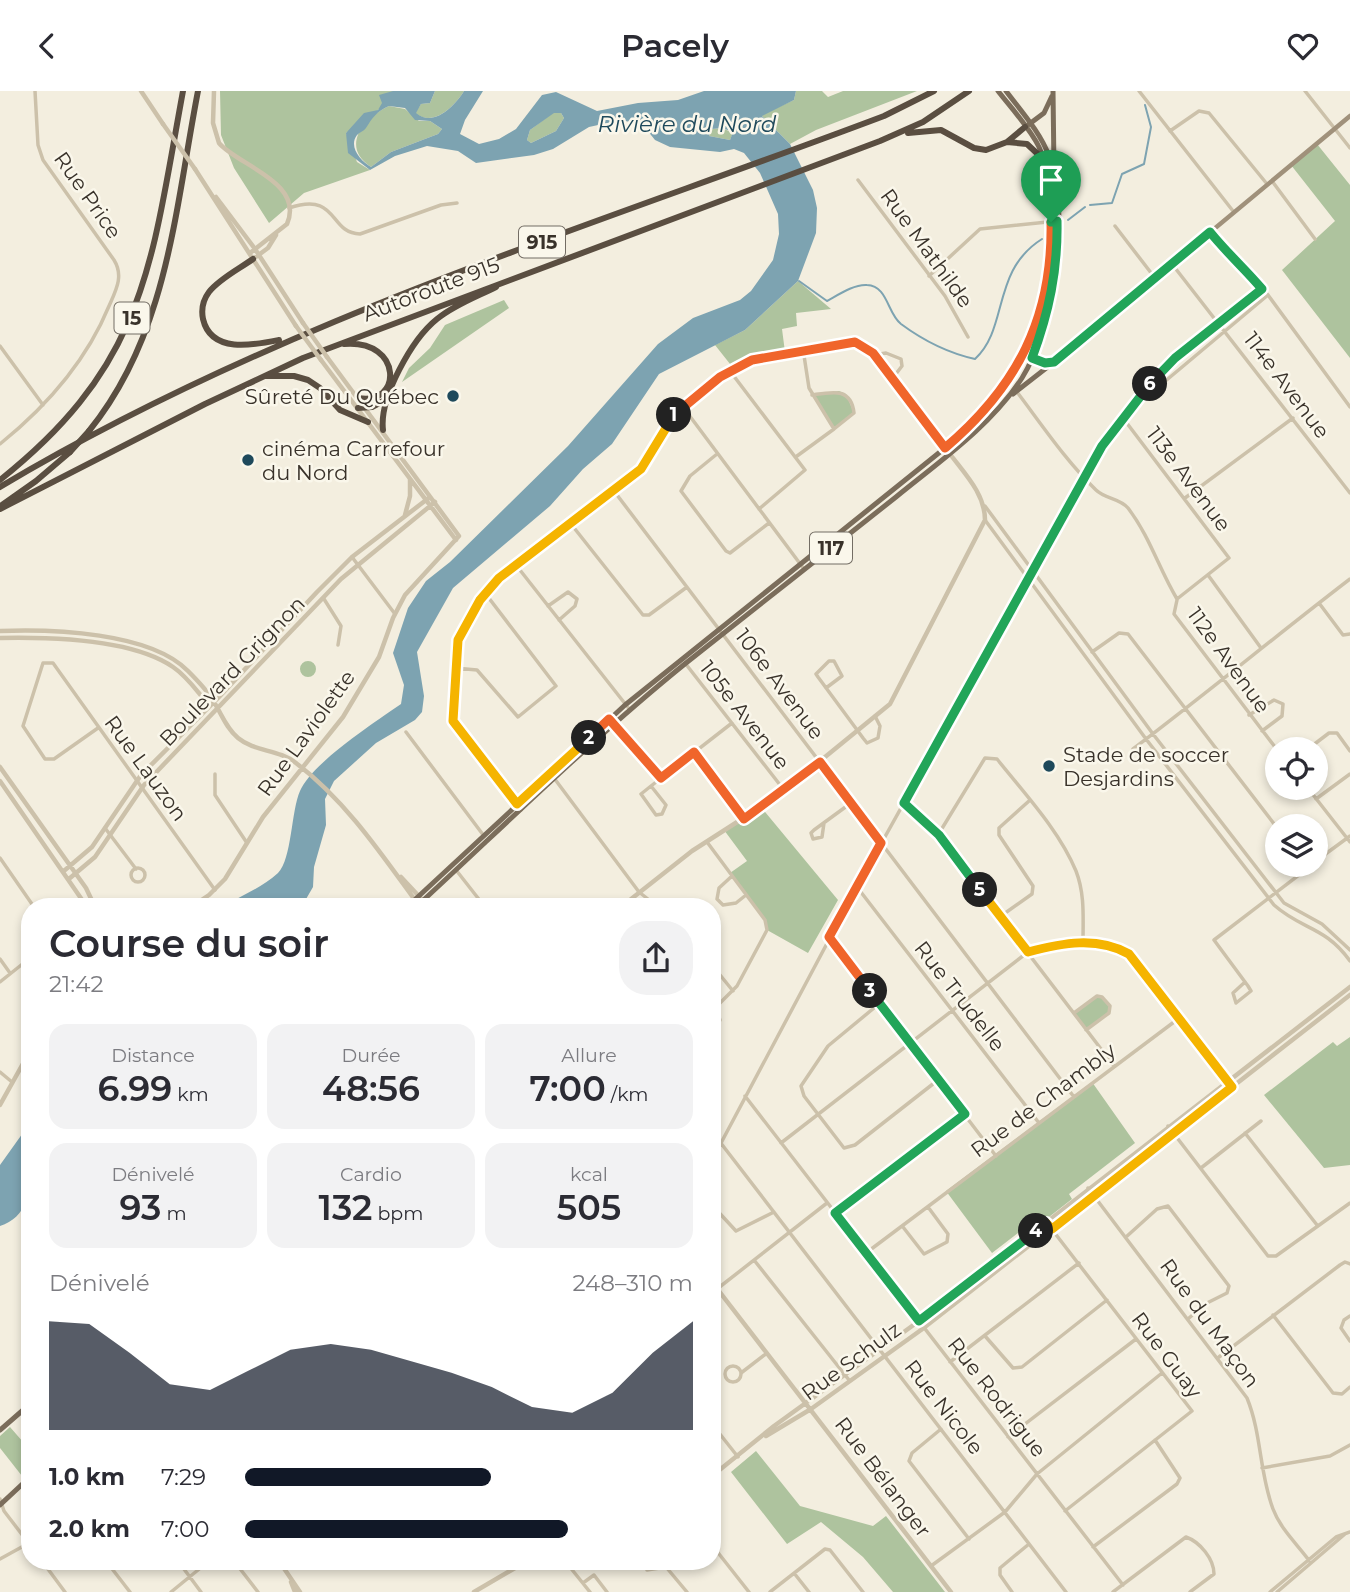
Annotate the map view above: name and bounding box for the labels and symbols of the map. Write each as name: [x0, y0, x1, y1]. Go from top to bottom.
water label: Rivière du Nord: [598, 110, 777, 138]
street label: Rue Price: [49, 147, 127, 243]
pin: [1021, 150, 1081, 222]
street label: Rue Mathilde: [875, 184, 979, 312]
road number: 915: [519, 227, 565, 258]
street label: Autoroute 915: [359, 251, 503, 327]
road number: 15: [114, 303, 150, 334]
street label: 114e Avenue: [1239, 327, 1335, 443]
pin: 6: [1132, 367, 1168, 401]
place label: Sûreté Du Québec: [245, 384, 439, 409]
marker: Sûreté Du Québec: [445, 388, 461, 404]
pin: 1: [656, 397, 692, 433]
street label: 113e Avenue: [1142, 422, 1236, 536]
place label: cinéma Carrefour du Nord: [262, 436, 445, 485]
marker: cinéma Carrefour du Nord: [240, 452, 256, 468]
road number: 117: [810, 533, 852, 563]
street label: Boulevard Grignon: [154, 591, 310, 751]
street label: 112e Avenue: [1182, 602, 1276, 718]
street label: 106e Avenue: [730, 624, 830, 744]
street label: 105e Avenue: [695, 656, 795, 774]
street label: Rue Laviolette: [252, 665, 360, 801]
street label: Rue Lauzon: [99, 710, 193, 826]
pin: 2: [572, 721, 606, 755]
place label: Stade de soccer Desjardins: [1063, 742, 1229, 791]
marker: Stade de soccer Desjardins: [1041, 758, 1057, 774]
pin: 5: [962, 873, 998, 907]
street label: Rue Trudelle: [909, 936, 1011, 1056]
pin: 3: [852, 974, 888, 1009]
street label: Rue de Chambly: [966, 1037, 1121, 1163]
pin: 4: [1018, 1213, 1054, 1249]
street label: Rue du Maçon: [1155, 1254, 1265, 1392]
street label: Rue Guay: [1127, 1307, 1208, 1403]
street label: Rue Schulz: [796, 1317, 906, 1405]
street label: Rue Rodrigue: [942, 1332, 1052, 1462]
street label: Rue Nicole: [899, 1355, 989, 1459]
street label: Rue Bélanger: [830, 1412, 936, 1542]

